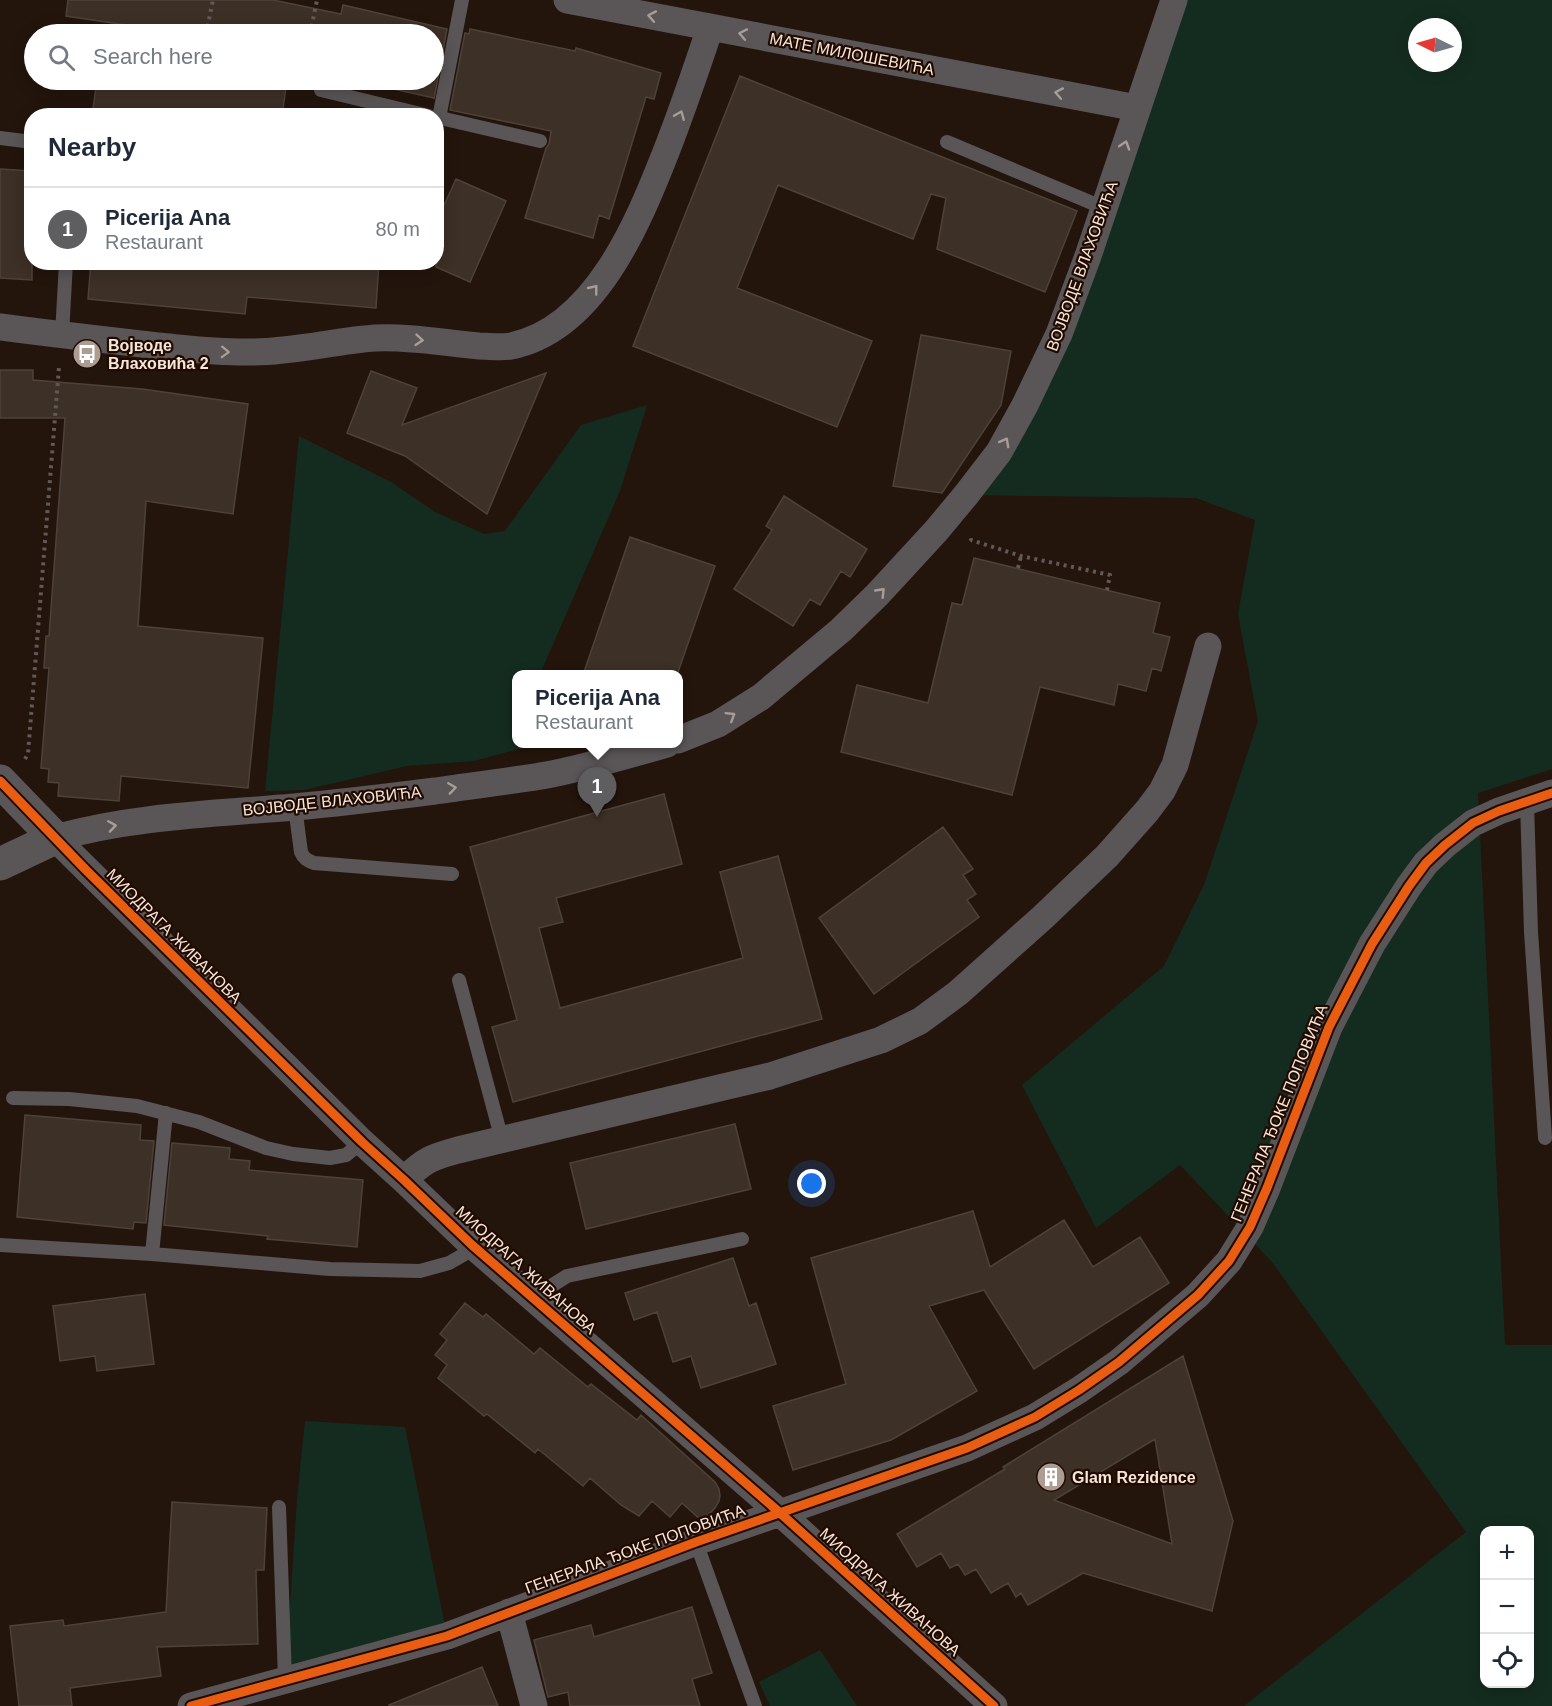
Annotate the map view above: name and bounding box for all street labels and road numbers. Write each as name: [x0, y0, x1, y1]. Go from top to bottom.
street label: МАТЕ МИЛОШЕВИЋА: [768, 30, 936, 78]
street label: ВОЈВОДЕ ВЛАХОВИЋА: [1043, 178, 1121, 353]
street label: ВОЈВОДЕ ВЛАХОВИЋА: [242, 783, 422, 819]
street label: МИОДРАГА ЖИВАНОВА: [103, 865, 245, 1007]
street label: ГЕНЕРАЛА ЂОКЕ ПОПОВИЋА: [1227, 1002, 1331, 1224]
street label: МИОДРАГА ЖИВАНОВА: [452, 1203, 600, 1338]
street label: ГЕНЕРАЛА ЂОКЕ ПОПОВИЋА: [523, 1501, 748, 1597]
street label: МИОДРАГА ЖИВАНОВА: [816, 1525, 964, 1660]

